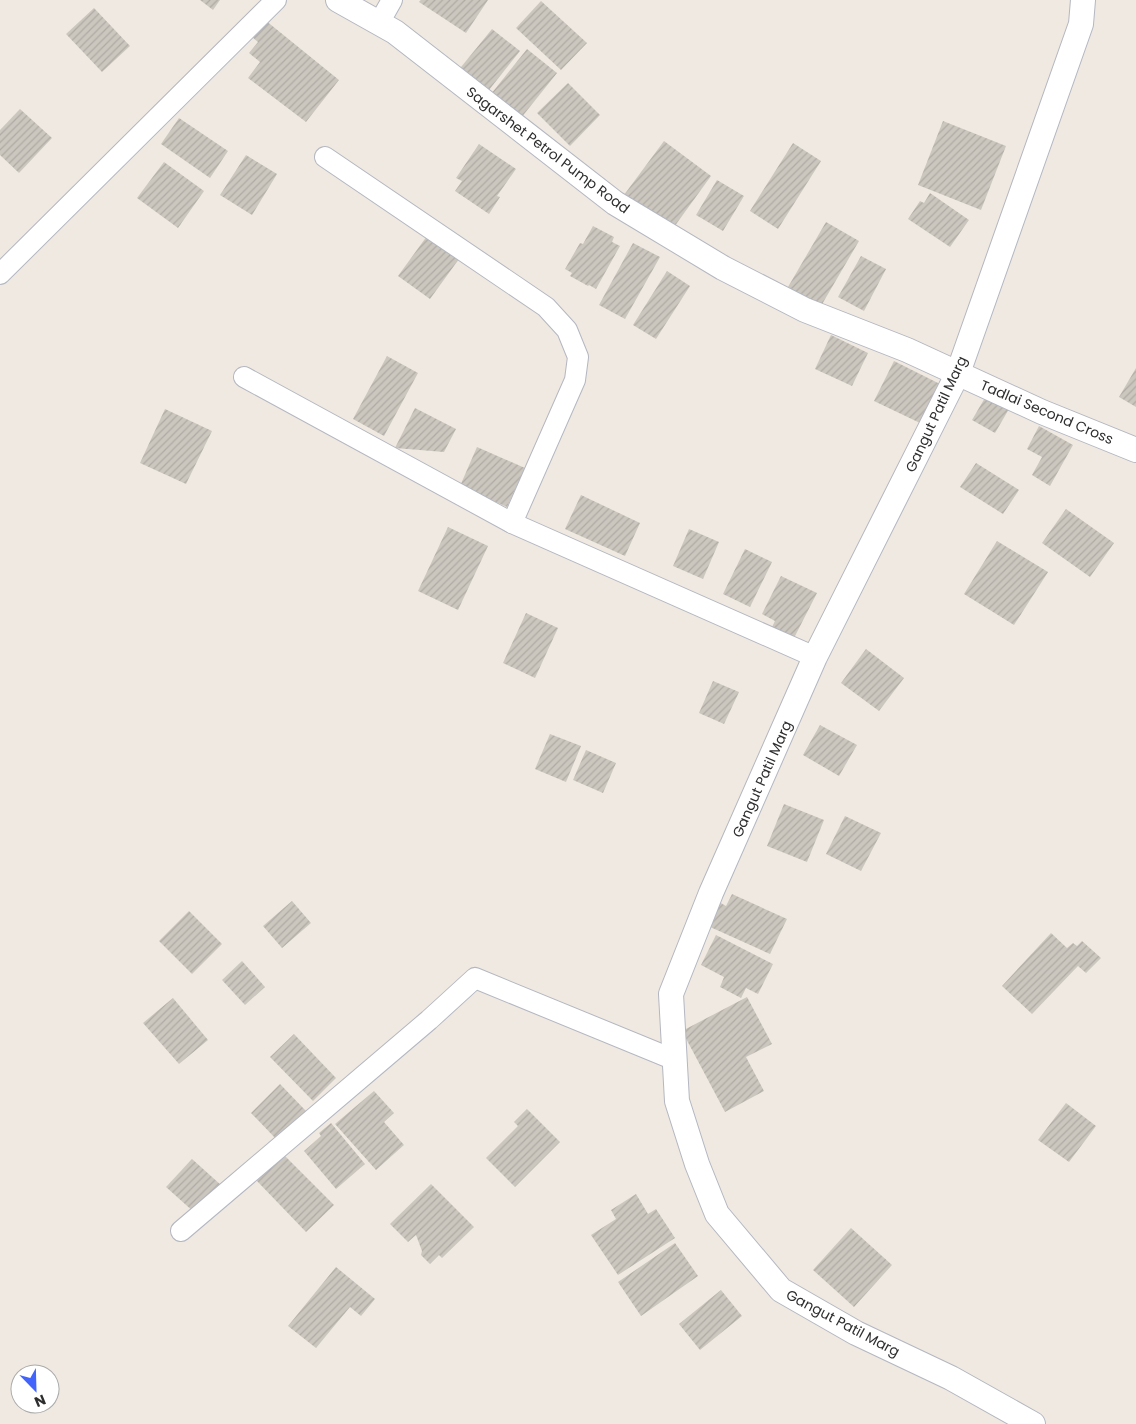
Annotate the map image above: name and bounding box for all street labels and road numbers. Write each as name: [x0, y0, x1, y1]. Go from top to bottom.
street label: Sagarshet Petrol Pump Road: [462, 82, 634, 218]
street label: Gangut Patil Marg: [900, 353, 972, 475]
street label: Tadlai Second Cross: [977, 375, 1117, 449]
street label: Gangut Patil Marg: [727, 717, 797, 841]
street label: Gangut Patil Marg: [783, 1285, 903, 1361]

